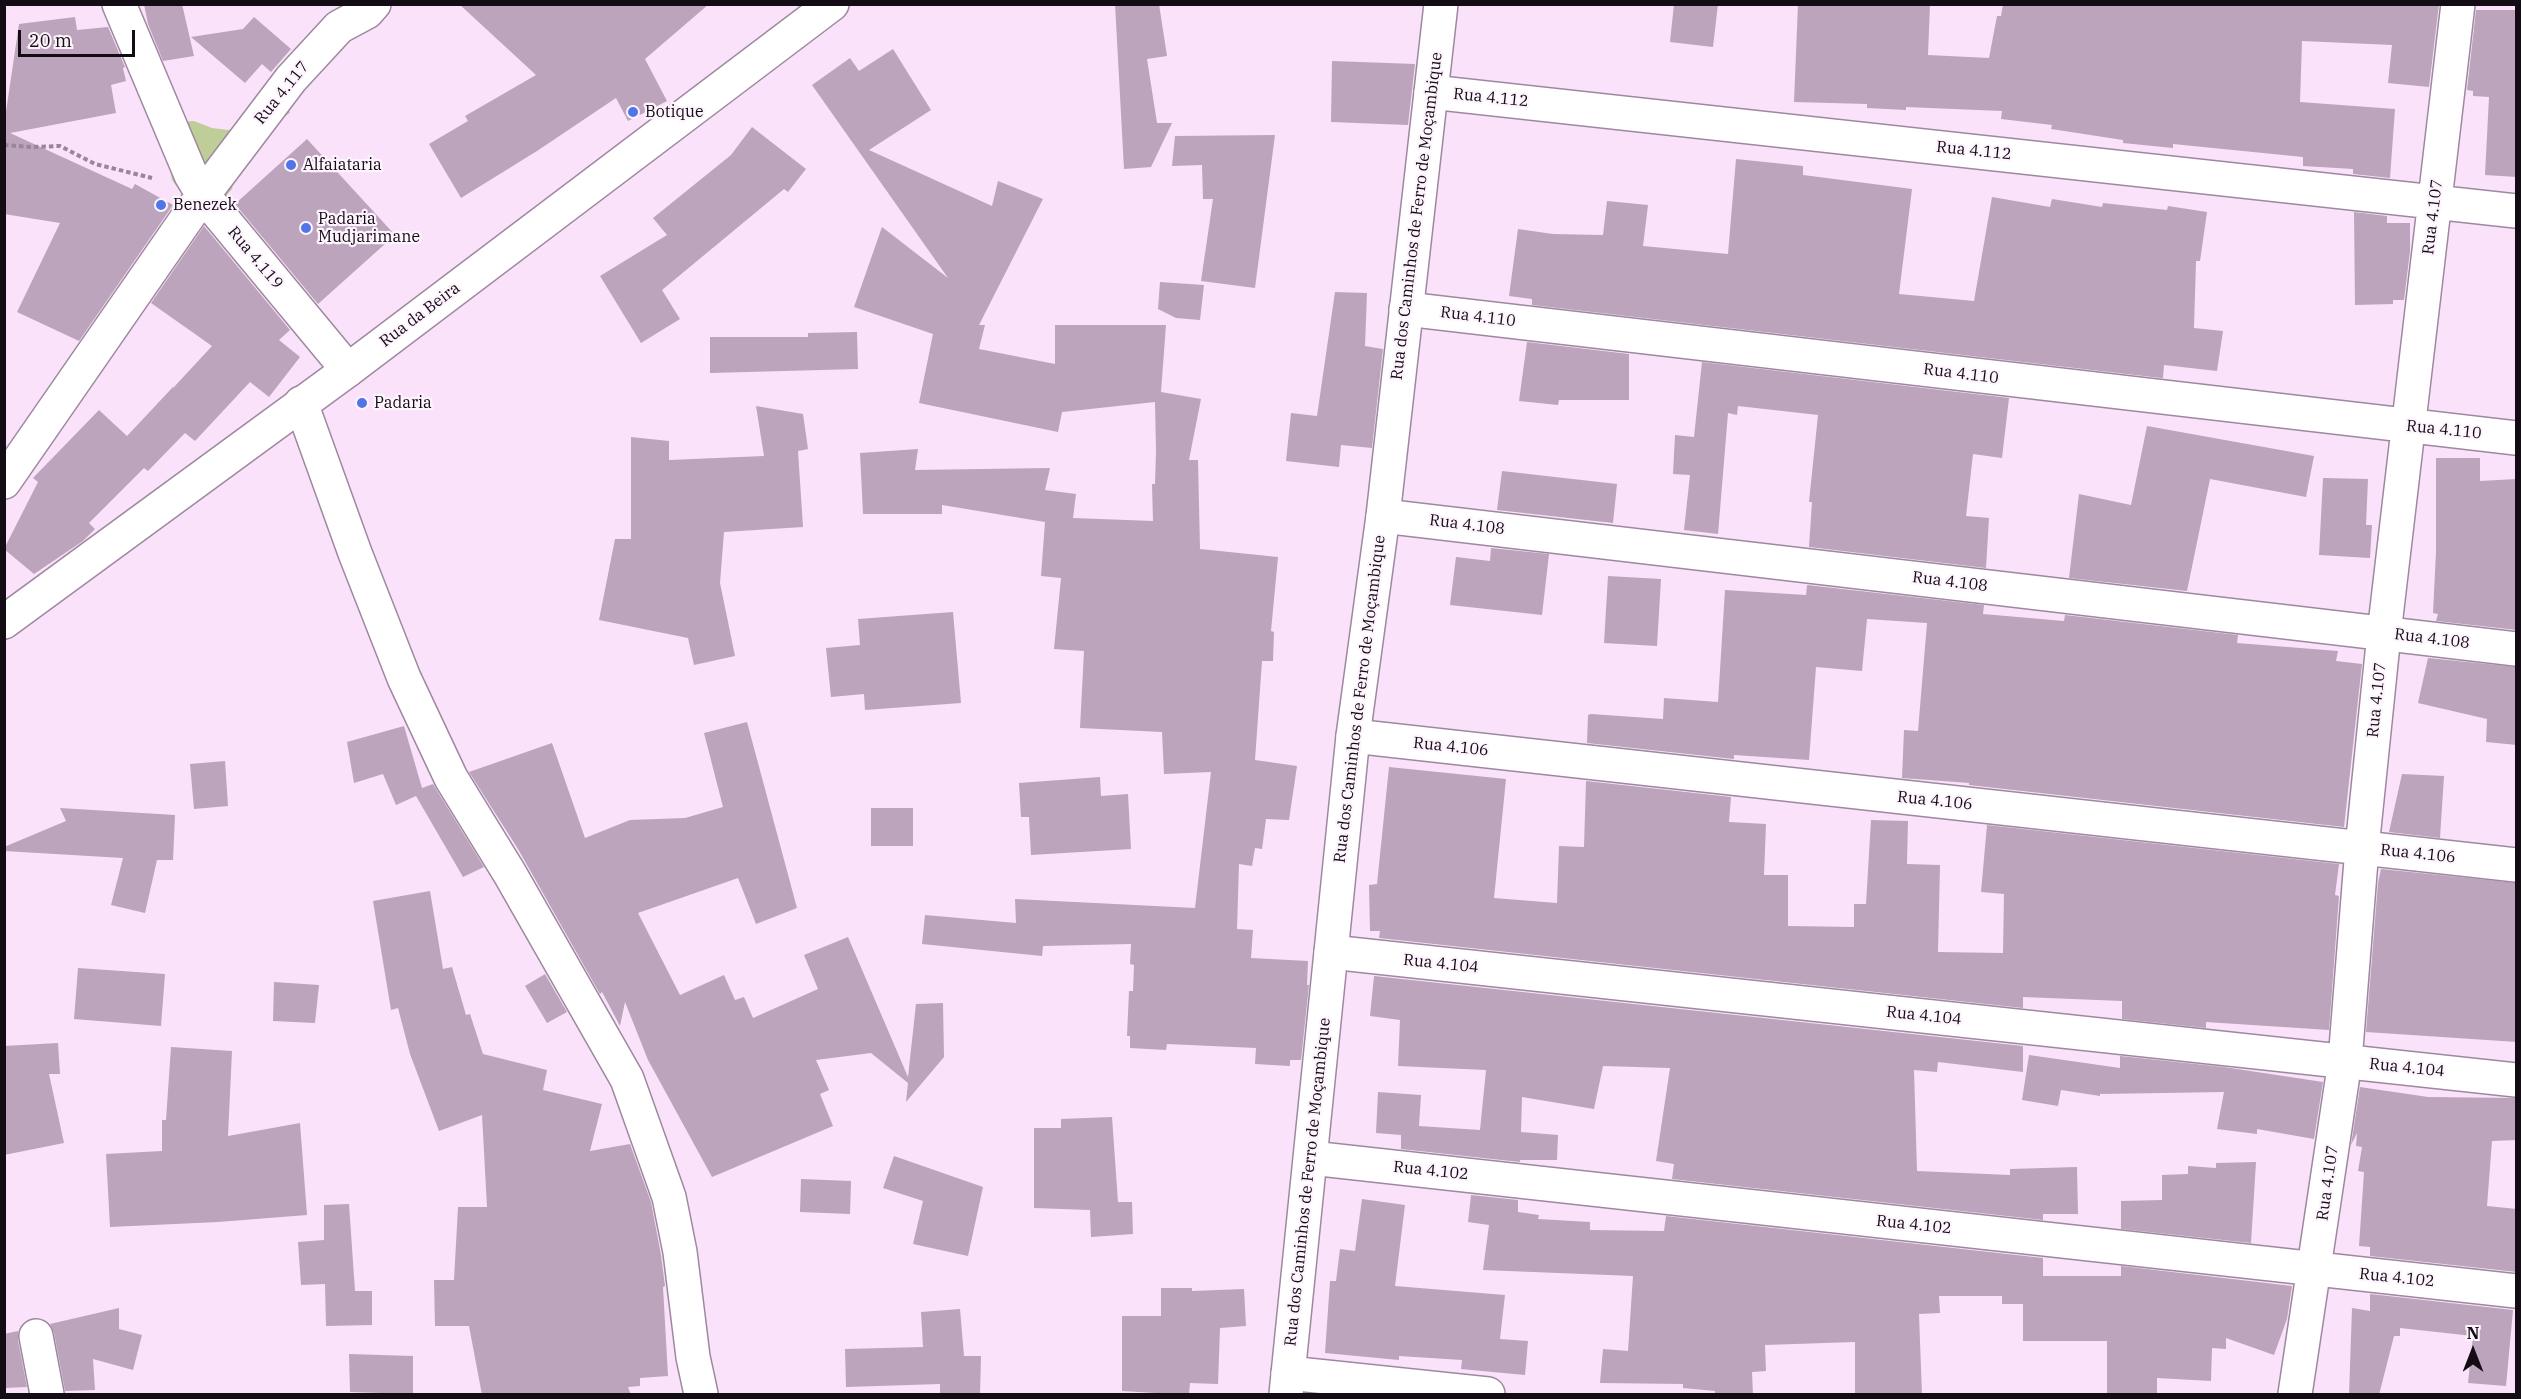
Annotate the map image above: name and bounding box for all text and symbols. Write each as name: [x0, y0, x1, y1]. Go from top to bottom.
scale bar: [21, 18, 138, 56]
text: 20 m: [29, 29, 72, 52]
street label: Rua dos Caminhos de Ferro de Moçambique: [1387, 51, 1447, 381]
street label: Rua 4.117: [251, 58, 313, 128]
street label: Rua 4.112: [1452, 84, 1530, 112]
place label: Botique: [645, 102, 703, 122]
marker: Botique: [626, 105, 640, 119]
street label: Rua 4.112: [1935, 137, 2013, 165]
place label: Alfaiataria: [303, 155, 382, 175]
marker: Alfaiataria: [284, 158, 298, 172]
street label: Rua 4.107: [2419, 178, 2447, 256]
place label: Benezek: [173, 195, 237, 215]
marker: Benezek: [154, 198, 168, 212]
place label: Padaria Mudjarimane: [318, 209, 420, 247]
marker: Padaria Mudjarimane: [299, 221, 313, 235]
street label: Rua 4.119: [223, 223, 287, 293]
street label: Rua da Beira: [376, 279, 464, 351]
street label: Rua 4.110: [1439, 303, 1517, 331]
street label: Rua 4.110: [1922, 360, 2000, 388]
place label: Padaria: [374, 393, 432, 413]
marker: Padaria: [355, 396, 369, 410]
street label: Rua 4.110: [2405, 416, 2483, 444]
street label: Rua 4.108: [1428, 511, 1506, 539]
street label: Rua dos Caminhos de Ferro de Moçambique: [1330, 534, 1390, 864]
street label: Rua 4.108: [1911, 568, 1989, 596]
street label: Rua 4.108: [2393, 625, 2471, 653]
street label: Rua 4.107: [2363, 661, 2391, 739]
street label: Rua 4.106: [1412, 733, 1490, 761]
street label: Rua 4.106: [1896, 787, 1974, 815]
street label: Rua 4.106: [2379, 840, 2457, 868]
street label: Rua 4.104: [1402, 950, 1480, 978]
street label: Rua 4.104: [1885, 1002, 1963, 1030]
street label: Rua dos Caminhos de Ferro de Moçambique: [1281, 1017, 1335, 1347]
street label: Rua 4.104: [2368, 1054, 2446, 1082]
street label: Rua 4.107: [2313, 1144, 2343, 1222]
street label: Rua 4.102: [1392, 1157, 1470, 1185]
street label: Rua 4.102: [1875, 1211, 1953, 1239]
street label: Rua 4.102: [2358, 1264, 2436, 1292]
north arrow: [2443, 1321, 2503, 1381]
text: N: [2467, 1323, 2479, 1343]

